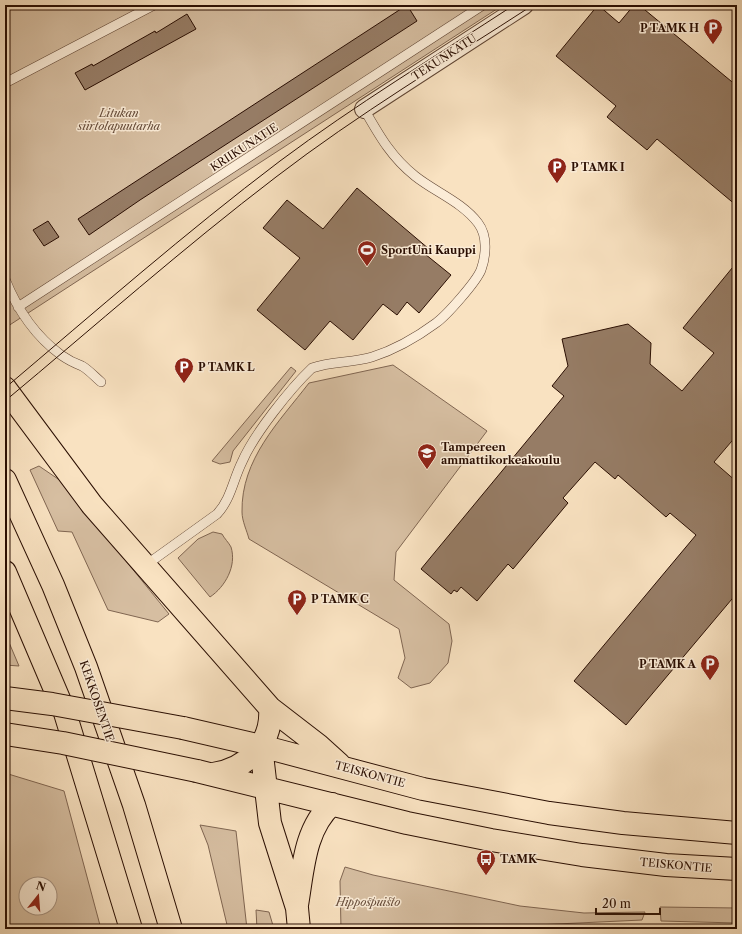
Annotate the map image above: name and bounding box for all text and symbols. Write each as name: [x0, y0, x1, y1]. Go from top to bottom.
parking icon: P TAMK H: [702, 17, 724, 45]
place label: P TAMK H: [640, 21, 699, 35]
street label: TEKUNKATU: [409, 31, 479, 83]
park label: Litukan siirtolapuutarha: [77, 106, 161, 133]
street label: KRIIKUNATIE: [207, 120, 281, 174]
parking icon: P TAMK I: [546, 156, 568, 184]
place label: P TAMK I: [571, 160, 625, 174]
sports icon: SportUni Kauppi: [356, 239, 378, 267]
place label: SportUni Kauppi: [381, 243, 476, 257]
parking icon: P TAMK L: [173, 356, 195, 384]
place label: P TAMK L: [198, 360, 255, 374]
place label: Tampereen ammattikorkeakoulu: [441, 440, 561, 467]
school or university icon: Tampereen ammattikorkeakoulu: [416, 442, 438, 470]
parking icon: P TAMK C: [286, 588, 308, 616]
place label: P TAMK C: [311, 592, 369, 606]
parking icon: P TAMK A: [699, 653, 721, 681]
place label: P TAMK A: [639, 657, 696, 671]
street label: KEKKOSENTIE: [77, 659, 118, 744]
street label: TEISKONTIE: [333, 758, 407, 790]
bus stop icon: TAMK: [475, 848, 497, 876]
place label: TAMK: [500, 852, 538, 866]
street label: TEISKONTIE: [639, 855, 713, 875]
north arrow: [18, 876, 58, 916]
text: N: [34, 878, 48, 895]
scale bar: [596, 890, 660, 916]
park label: Hippospuisto: [335, 895, 400, 909]
text: 20 m: [602, 896, 631, 911]

